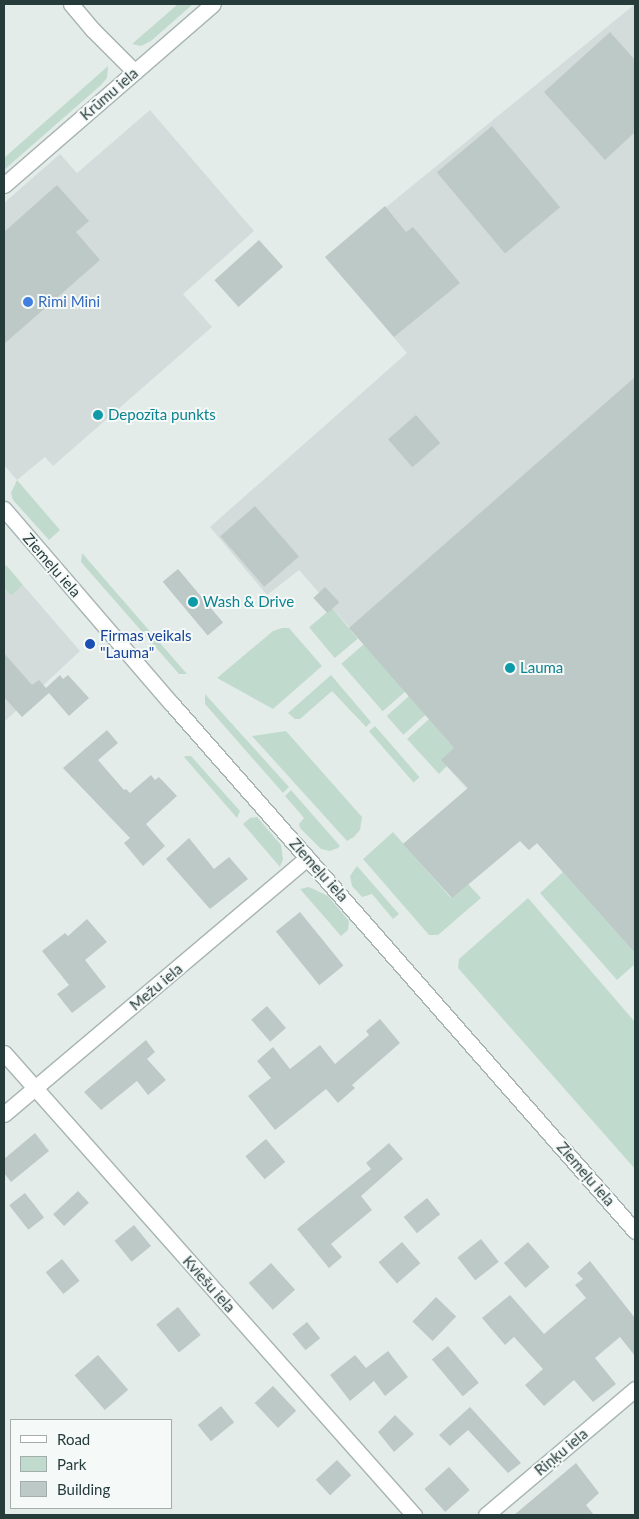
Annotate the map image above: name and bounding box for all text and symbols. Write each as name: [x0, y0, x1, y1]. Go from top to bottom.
street label: Krūmu iela: [76, 64, 142, 124]
place label: Rimi Mini: [38, 293, 100, 311]
marker: Rimi Mini: [22, 296, 34, 308]
place label: Depozīta punkts: [108, 406, 216, 424]
marker: Depozīta punkts: [92, 409, 104, 421]
street label: Ziemeļu iela: [19, 529, 85, 601]
place label: Wash & Drive: [203, 593, 294, 611]
marker: Wash & Drive: [187, 596, 199, 608]
place label: Firmas veikals "Lauma": [100, 626, 192, 661]
marker: Firmas veikals "Lauma": [84, 638, 96, 650]
place label: Lauma: [520, 659, 563, 677]
marker: Lauma: [504, 662, 516, 674]
street label: Ziemeļu iela: [286, 835, 352, 905]
street label: Mežu iela: [126, 960, 186, 1014]
street label: Ziemeļu iela: [553, 1138, 619, 1210]
street label: Kviešu iela: [179, 1252, 239, 1316]
legend: [10, 1419, 172, 1509]
street label: Riņķu iela: [531, 1425, 591, 1479]
text: Road: [57, 1430, 90, 1448]
text: Park: [57, 1455, 86, 1473]
text: Building: [57, 1480, 110, 1498]

